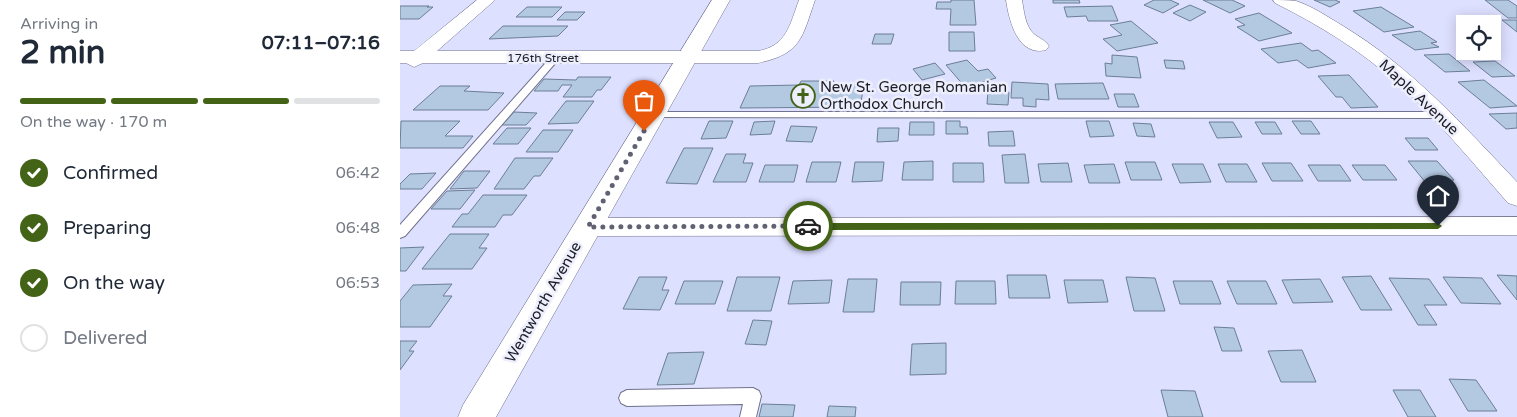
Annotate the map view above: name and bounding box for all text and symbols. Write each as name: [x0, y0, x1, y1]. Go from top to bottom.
text: Arriving in: [20, 14, 98, 34]
map controls: [1456, 15, 1501, 60]
button: locate: [1456, 15, 1501, 60]
text: 07:11–07:16: [262, 32, 380, 54]
text: 2 min: [20, 34, 105, 72]
street label: 176th Street: [507, 51, 579, 65]
street label: Maple Avenue: [1375, 56, 1463, 138]
place label: New St. George Romanian Orthodox Church: [820, 78, 1007, 113]
pin: [623, 80, 665, 131]
church icon: New St. George Romanian Orthodox Church: [790, 83, 816, 109]
icon: bag: [630, 87, 658, 115]
text: On the way · 170 m: [20, 112, 167, 132]
icon: check: [20, 159, 48, 187]
text: Confirmed: [63, 162, 158, 184]
text: 06:42: [336, 163, 380, 183]
pin: [1417, 175, 1459, 226]
icon: home: [1424, 182, 1452, 210]
courier: [783, 201, 833, 251]
icon: car: [794, 212, 822, 240]
icon: check: [20, 214, 48, 242]
text: Preparing: [63, 217, 152, 239]
text: 06:48: [336, 218, 380, 238]
street label: Wentworth Avenue: [501, 238, 585, 366]
icon: check: [20, 269, 48, 297]
text: On the way: [63, 272, 165, 294]
text: 06:53: [336, 273, 380, 293]
text: Delivered: [63, 327, 148, 349]

